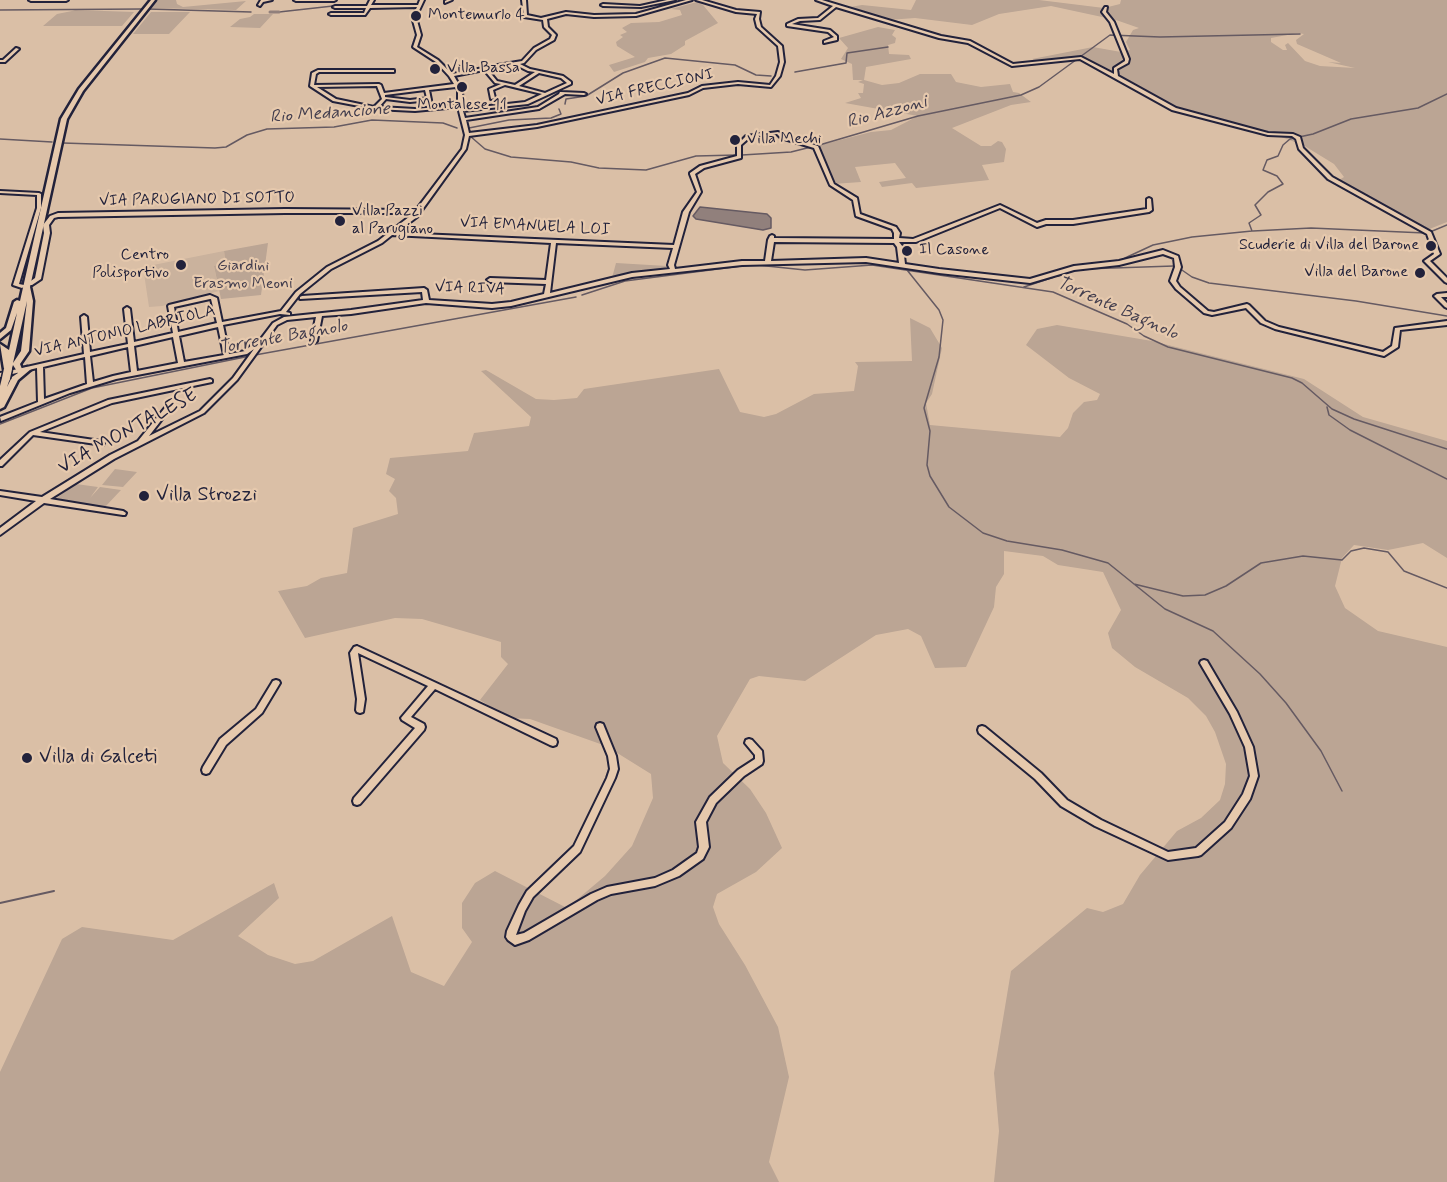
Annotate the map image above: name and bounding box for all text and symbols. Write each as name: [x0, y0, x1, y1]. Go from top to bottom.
place label: Montemurlo 4: [428, 6, 525, 26]
marker: Montemurlo 4: [409, 9, 423, 23]
place label: Villa Bassa: [447, 59, 520, 79]
marker: Villa Bassa: [428, 62, 442, 76]
street label: VIA FRECCIONI: [594, 65, 716, 111]
marker: Montalese 11: [455, 80, 469, 94]
water label: Rio Azzoni: [844, 92, 930, 134]
place label: Montalese 11: [417, 96, 507, 116]
water label: Rio Medancione: [269, 99, 391, 129]
place label: Villa Mechi: [747, 130, 821, 150]
marker: Villa Mechi: [728, 133, 742, 147]
street label: VIA PARUGIANO DI SOTTO: [99, 189, 295, 211]
place label: Villa Pazzi al Parugiano: [352, 202, 433, 240]
street label: VIA EMANUELA LOI: [459, 213, 611, 241]
marker: Villa Pazzi al Parugiano: [333, 214, 347, 228]
place label: Scuderie di Villa del Barone: [1239, 236, 1419, 256]
marker: Scuderie di Villa del Barone: [1424, 239, 1438, 253]
place label: Il Casone: [919, 241, 989, 261]
marker: Il Casone: [900, 244, 914, 258]
place label: Centro Polisportivo: [92, 246, 169, 284]
park label: Giardini Erasmo Meoni: [193, 257, 293, 295]
marker: Centro Polisportivo: [174, 258, 188, 272]
place label: Villa del Barone: [1304, 263, 1408, 283]
marker: Villa del Barone: [1413, 266, 1427, 280]
water label: Torrente Bagnolo: [1053, 273, 1181, 345]
street label: VIA RIVA: [435, 278, 505, 300]
street label: VIA ANTONIO LABRIOLA: [33, 302, 217, 362]
water label: Torrente Bagnolo: [217, 316, 349, 360]
street label: VIA MONTALESE: [54, 384, 202, 480]
place label: Villa Strozzi: [156, 484, 257, 508]
marker: Villa Strozzi: [137, 489, 151, 503]
place label: Villa di Galceti: [39, 746, 157, 770]
marker: Villa di Galceti: [20, 751, 34, 765]

